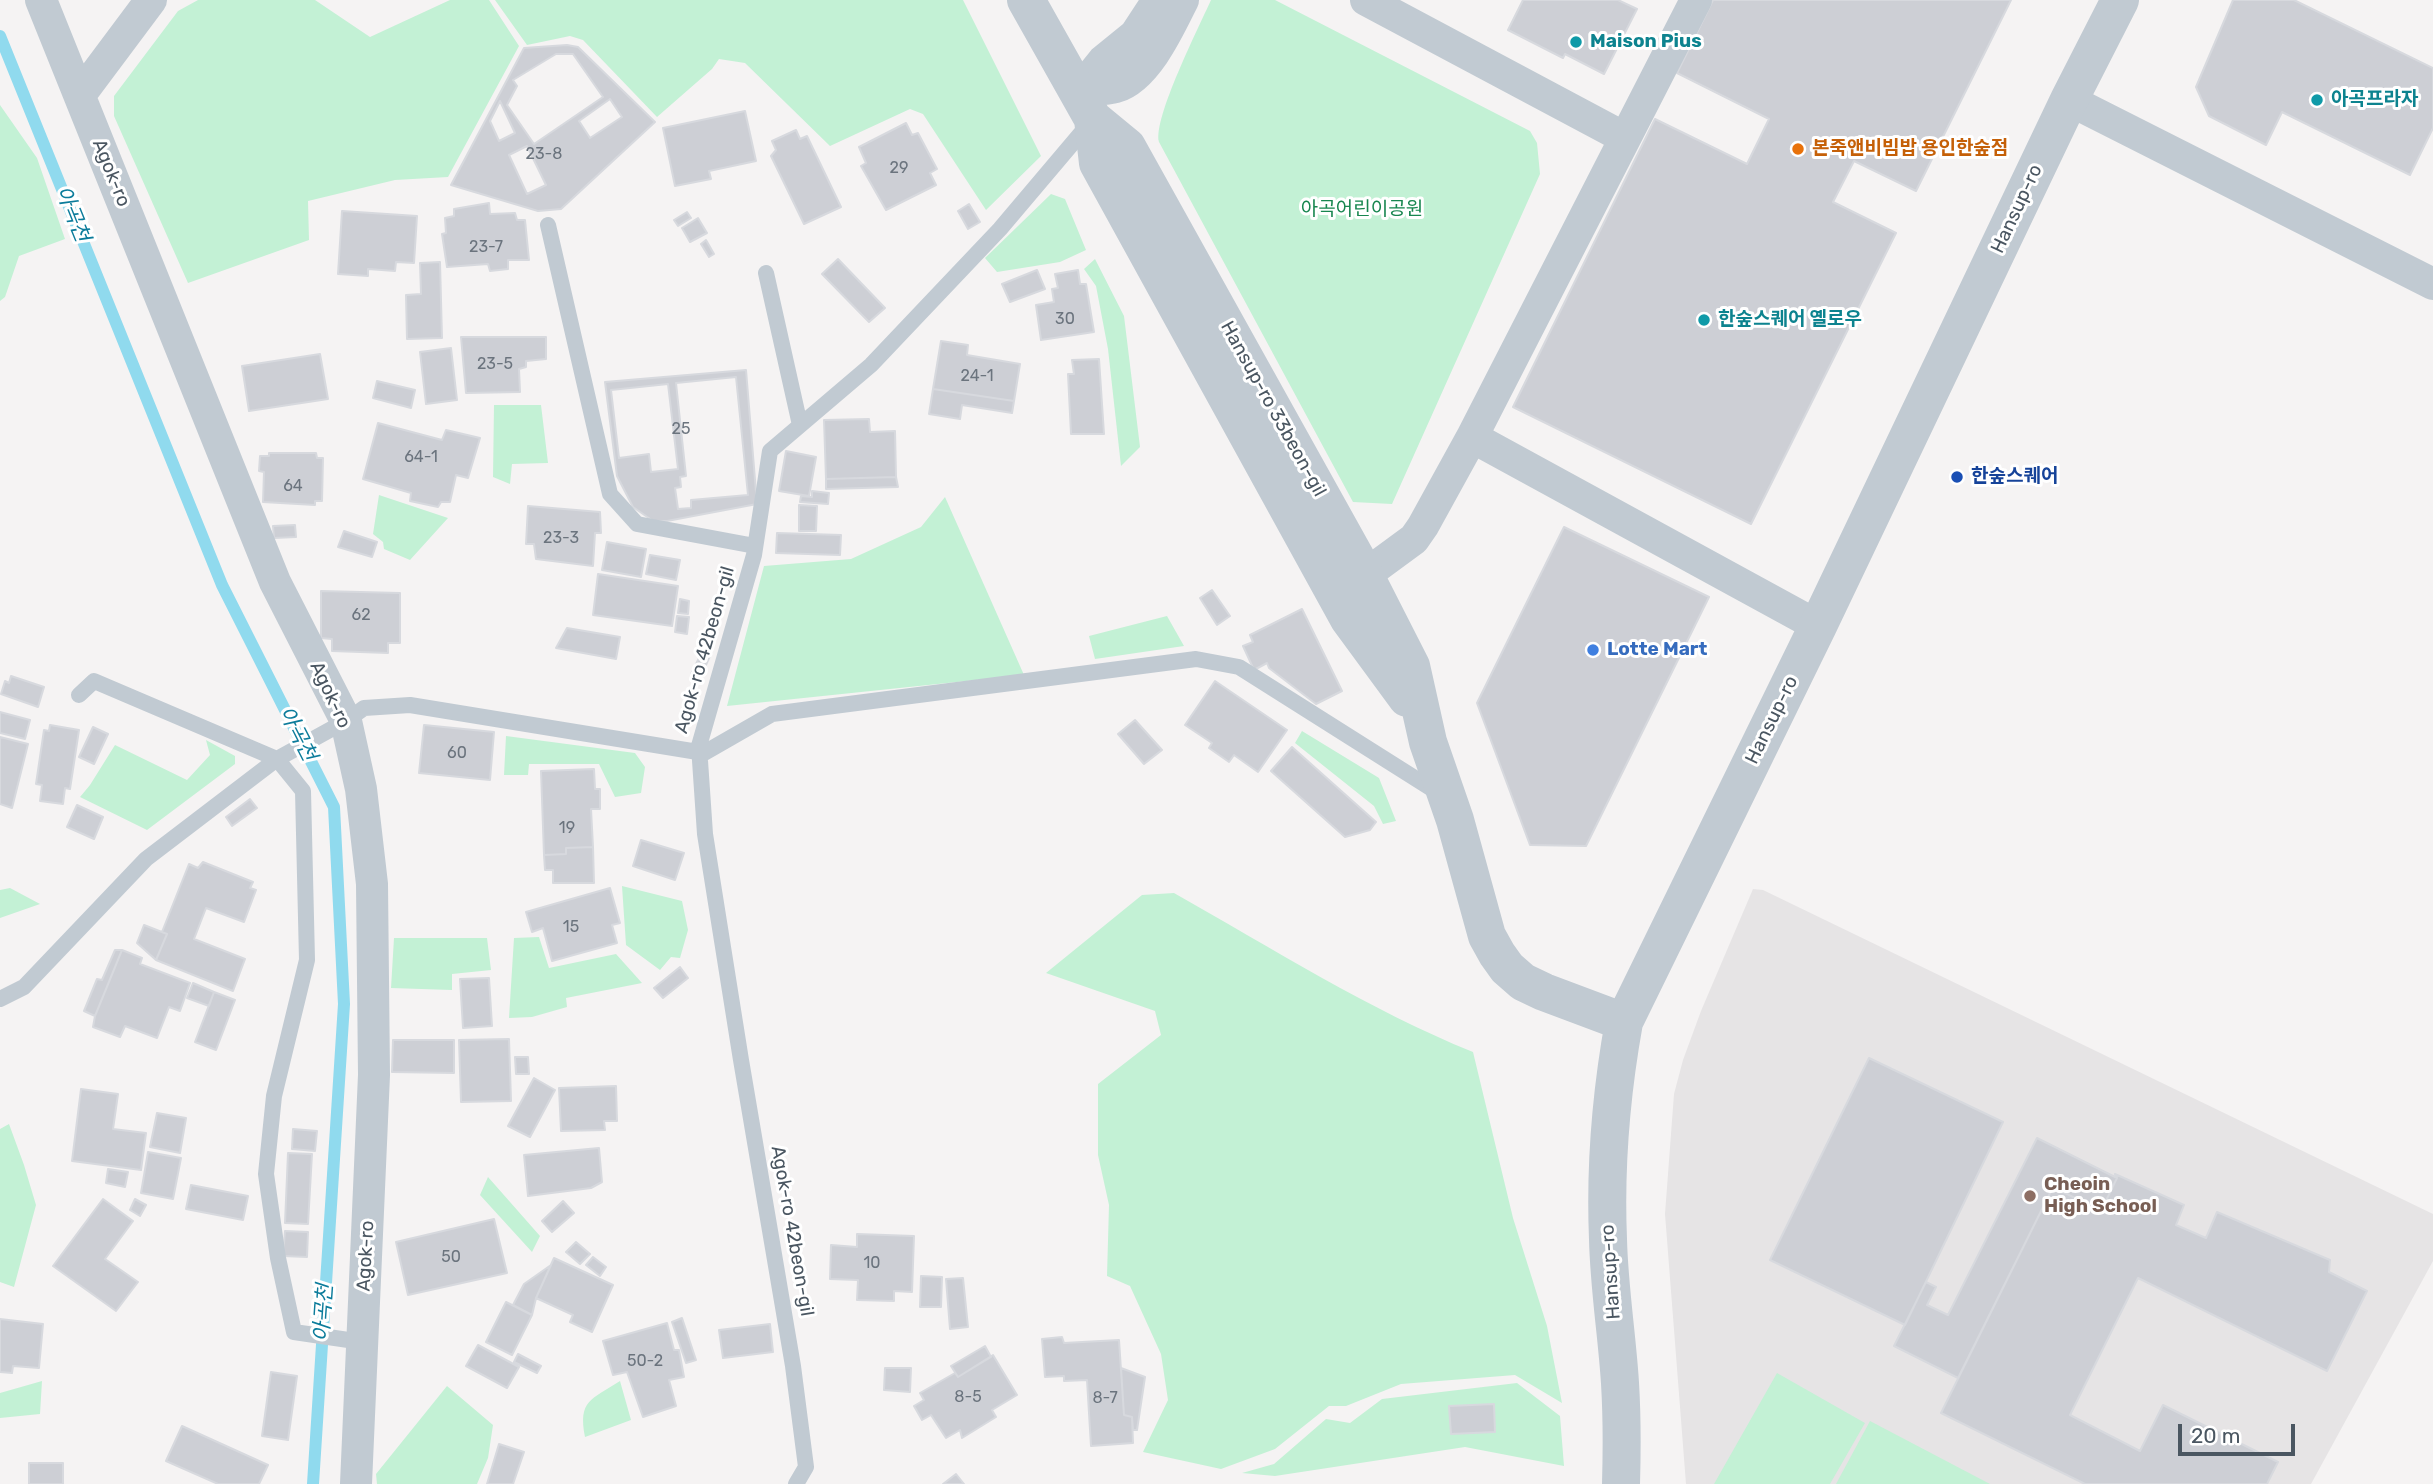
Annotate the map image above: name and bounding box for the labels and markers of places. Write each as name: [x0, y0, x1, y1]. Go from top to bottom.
place label: Maison Pius: [1590, 31, 1702, 53]
marker: Maison Pius: [1568, 34, 1584, 50]
place label: 아곡프라자: [2331, 89, 2418, 111]
marker: 아곡프라자: [2309, 92, 2325, 108]
place label: 본죽앤비빔밥 용인한숲점: [1812, 138, 2008, 160]
marker: 본죽앤비빔밥 용인한숲점: [1790, 141, 1806, 157]
place label: 한숲스퀘어 옐로우: [1718, 309, 1862, 331]
marker: 한숲스퀘어 옐로우: [1696, 312, 1712, 328]
place label: 한숲스퀘어: [1971, 466, 2058, 488]
marker: 한숲스퀘어: [1949, 469, 1965, 485]
place label: Lotte Mart: [1607, 639, 1707, 661]
marker: Lotte Mart: [1585, 642, 1601, 658]
place label: Cheoin High School: [2044, 1174, 2157, 1218]
marker: Cheoin High School: [2022, 1188, 2038, 1204]

